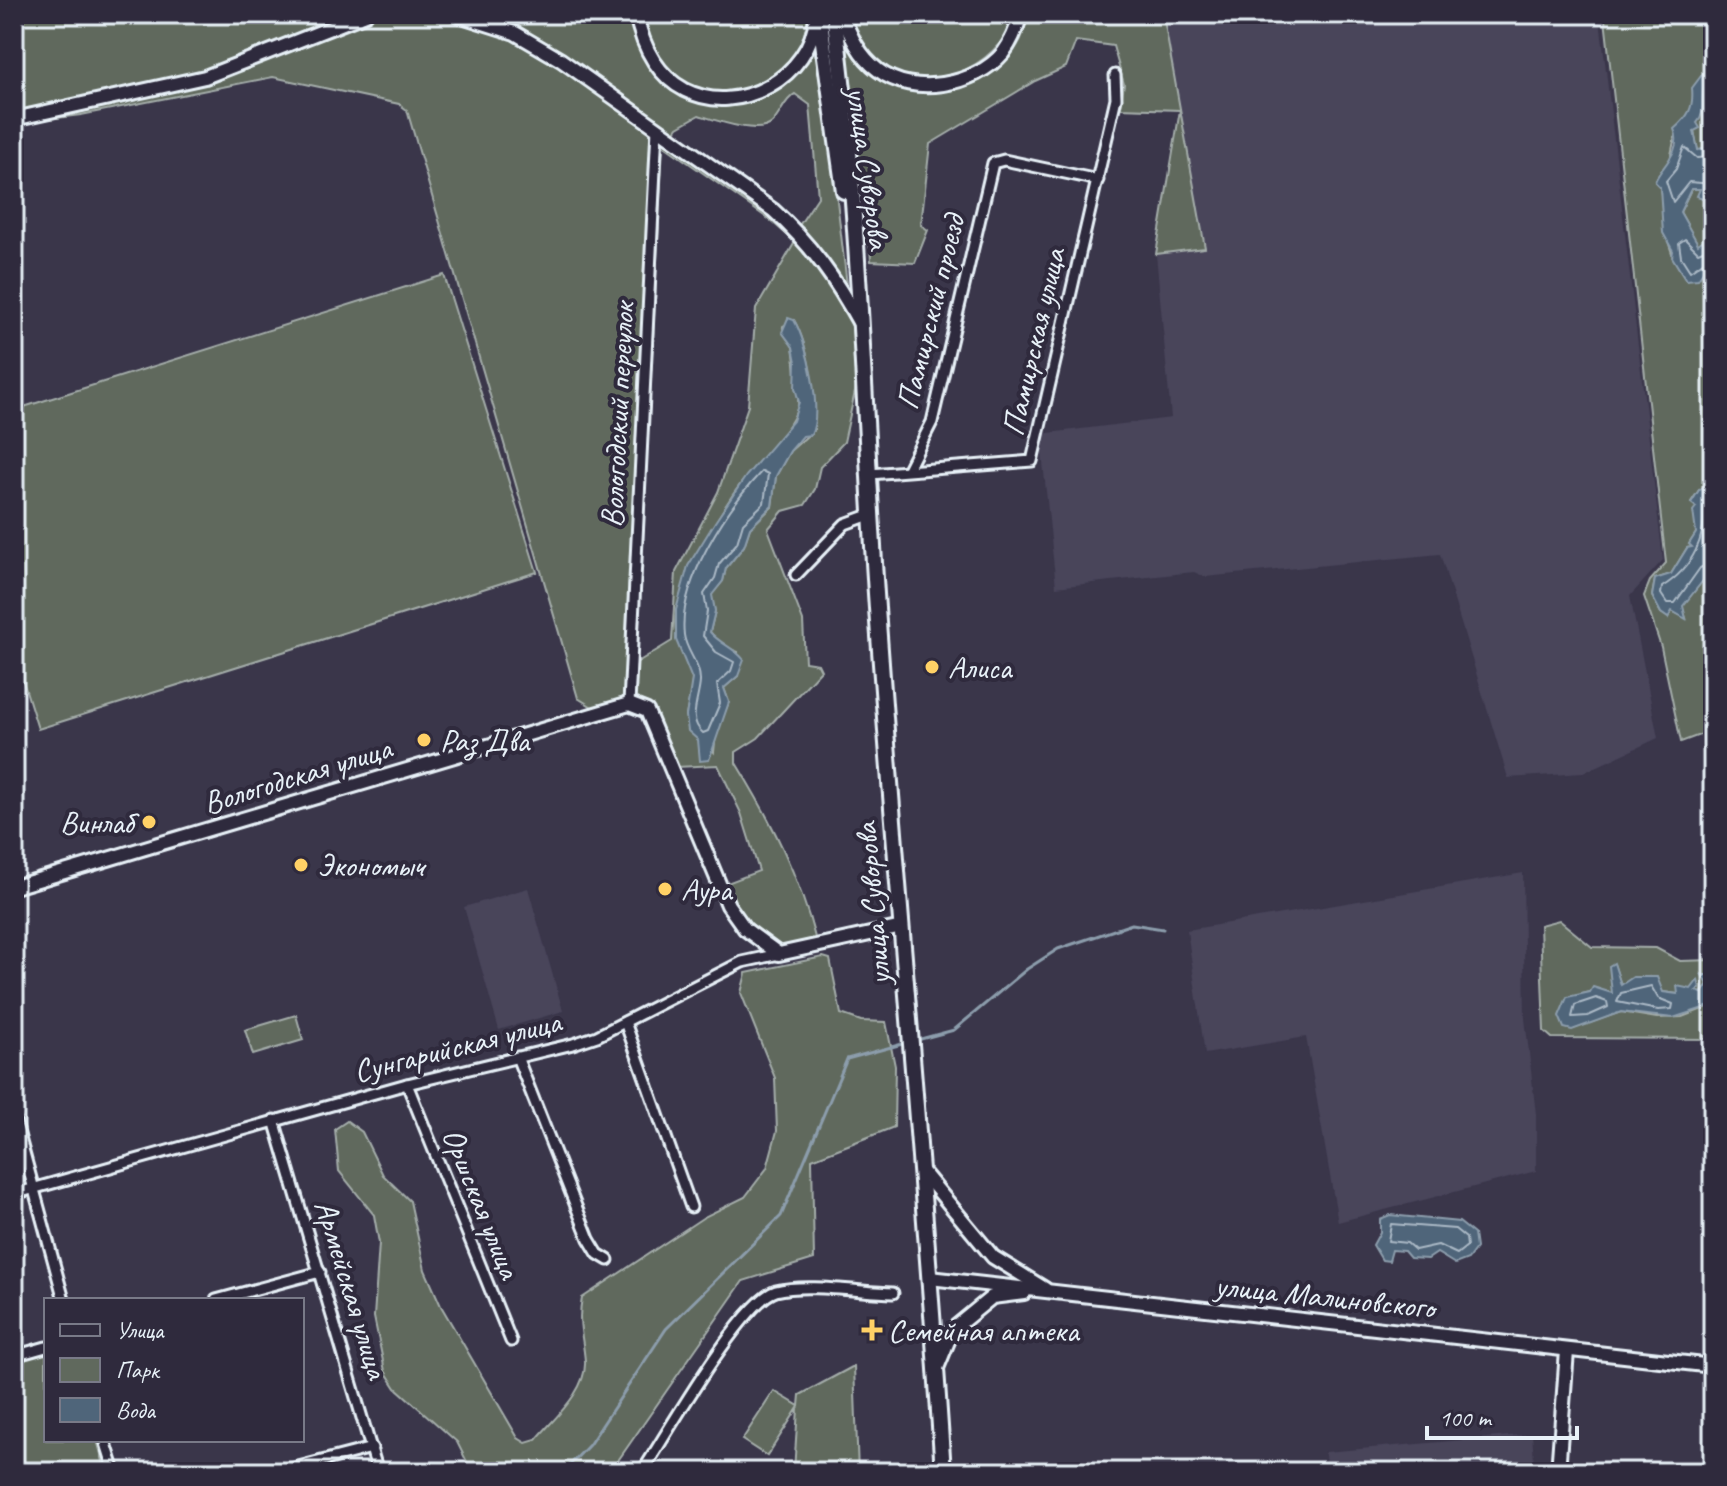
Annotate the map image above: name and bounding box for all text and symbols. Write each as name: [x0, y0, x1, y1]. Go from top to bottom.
street label: улица Суворова: [837, 82, 900, 254]
street label: Памирский проезд: [887, 208, 975, 414]
street label: Памирская улица: [992, 242, 1075, 440]
street label: Вологодский переулок: [591, 298, 644, 529]
place label: Алиса: [948, 647, 1013, 688]
marker: Алиса: [923, 658, 941, 676]
place label: Раз Два: [440, 720, 531, 761]
street label: Вологодская улица: [198, 727, 398, 824]
marker: Раз Два: [415, 731, 433, 749]
place label: Винлаб: [60, 802, 140, 843]
marker: Винлаб: [140, 813, 158, 831]
street label: улица Суворова: [845, 819, 900, 989]
place label: Экономыч: [317, 845, 427, 886]
marker: Экономыч: [292, 856, 310, 874]
place label: Аура: [681, 869, 734, 910]
marker: Аура: [656, 880, 674, 898]
street label: Сунгарийская улица: [349, 1000, 567, 1092]
street label: Оршская улица: [433, 1122, 531, 1286]
street label: Армейская улица: [305, 1195, 399, 1385]
street label: улица Малиновского: [1211, 1264, 1441, 1329]
legend: [44, 1298, 304, 1442]
place label: Семейная аптека: [888, 1310, 1081, 1351]
text: Улица: [116, 1315, 165, 1345]
marker: Семейная аптека: [863, 1321, 881, 1339]
text: Парк: [116, 1355, 161, 1385]
scale bar: [1427, 1390, 1577, 1440]
text: Вода: [116, 1395, 156, 1425]
text: 100 m: [1439, 1403, 1493, 1433]

